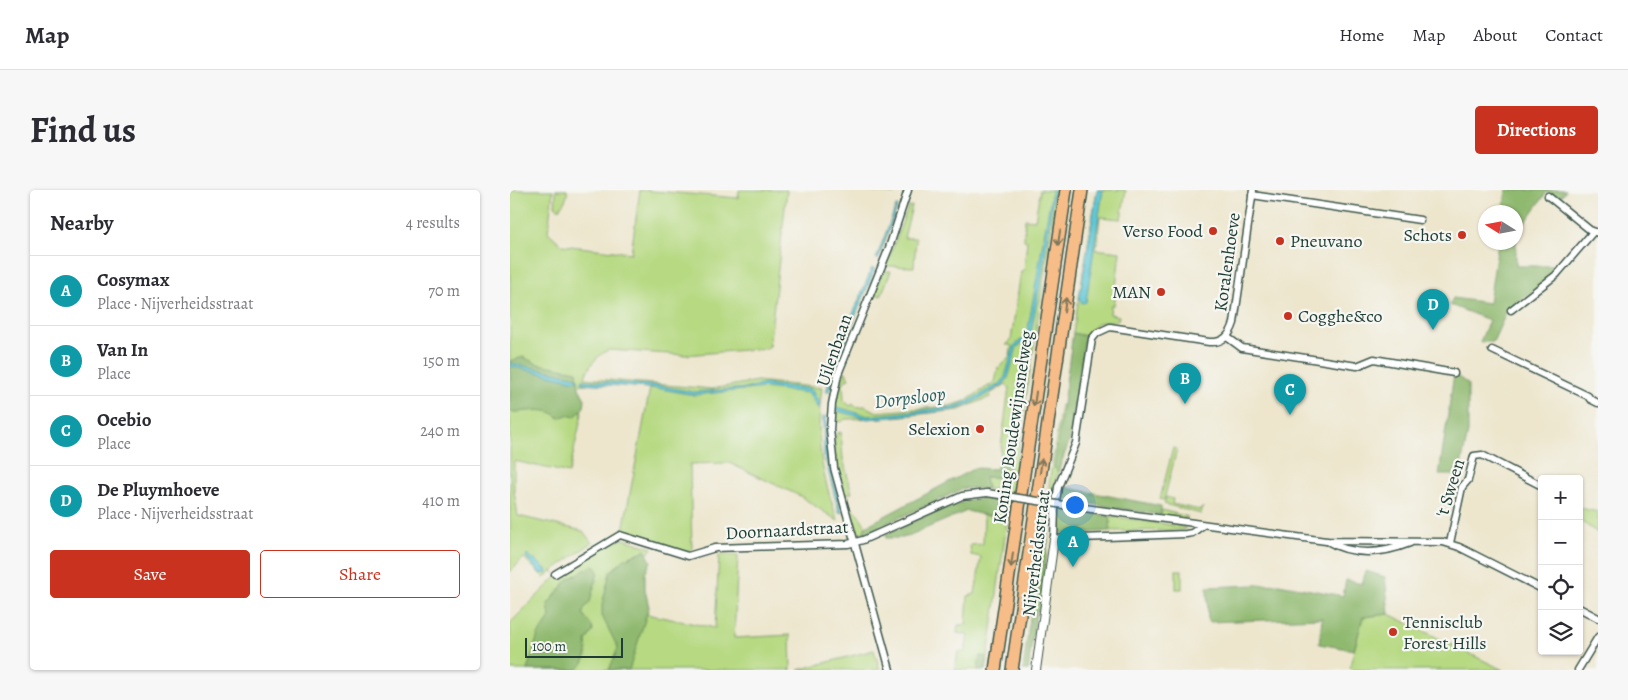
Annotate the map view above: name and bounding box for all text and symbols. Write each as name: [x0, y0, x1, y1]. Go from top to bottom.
text: Map: [25, 19, 69, 51]
text: Home: [1339, 23, 1384, 47]
text: Map: [1412, 23, 1445, 47]
text: About: [1473, 23, 1517, 47]
text: Contact: [1545, 23, 1603, 47]
text: Find us: [30, 106, 136, 154]
button: Directions: [1475, 106, 1598, 154]
north arrow: [1478, 205, 1523, 250]
text: Nearby: [50, 209, 113, 237]
street label: Koralenhoeve: [1208, 211, 1246, 313]
text: 4 results: [406, 212, 460, 234]
place label: Verso Food: [1122, 219, 1203, 243]
place label: Schots: [1403, 223, 1452, 247]
marker: Verso Food: [1207, 225, 1219, 237]
place label: Pneuvano: [1290, 229, 1362, 253]
marker: Schots: [1456, 229, 1468, 241]
one-way arrow: [1054, 230, 1064, 246]
marker: Pneuvano: [1274, 235, 1286, 247]
text: Cosymax: [97, 267, 169, 293]
text: A: [61, 280, 71, 302]
text: 70 m: [428, 280, 460, 302]
place label: MAN: [1112, 280, 1151, 304]
marker: MAN: [1155, 286, 1167, 298]
pin: D: [1417, 289, 1449, 330]
text: Place · Nijverheidsstraat: [97, 293, 254, 315]
one-way arrow: [1061, 298, 1071, 314]
place label: Cogghe&co: [1298, 304, 1383, 328]
street label: Uilenbaan: [810, 310, 858, 389]
marker: Cogghe&co: [1282, 310, 1294, 322]
street label: Koning Boudewijnsnelweg: [988, 329, 1038, 525]
text: Van In: [97, 337, 148, 363]
text: B: [61, 350, 71, 372]
text: 150 m: [423, 350, 460, 372]
text: Place: [97, 363, 131, 385]
pin: B: [1169, 363, 1201, 404]
pin: C: [1274, 374, 1306, 415]
water label: Dorpsloop: [873, 381, 947, 415]
one-way arrow: [1030, 391, 1040, 407]
text: Ocebio: [97, 407, 151, 433]
place label: Selexion: [908, 417, 970, 441]
text: C: [61, 420, 71, 442]
text: 240 m: [420, 420, 460, 442]
marker: Selexion: [974, 423, 986, 435]
text: Place: [97, 433, 131, 455]
street label: 't Sween: [1430, 456, 1470, 520]
one-way arrow: [1037, 458, 1047, 474]
map controls: [1538, 475, 1583, 655]
button: +: [1538, 475, 1583, 520]
text: De Pluymhoeve: [97, 477, 220, 503]
street label: Nijverheidsstraat: [1016, 488, 1056, 618]
text: D: [60, 490, 72, 512]
text: 410 m: [422, 490, 460, 512]
your location: [1062, 492, 1088, 518]
text: Place · Nijverheidsstraat: [97, 503, 254, 525]
street label: Doornaardstraat: [725, 515, 849, 545]
button: −: [1538, 520, 1583, 565]
pin: A: [1057, 526, 1089, 567]
button: Save: [50, 550, 250, 598]
button: Share: [260, 550, 460, 598]
one-way arrow: [1006, 551, 1016, 567]
button: locate: [1538, 565, 1583, 610]
place label: Tennisclub Forest Hills: [1403, 610, 1486, 655]
button: layers: [1538, 610, 1583, 655]
marker: Tennisclub Forest Hills: [1387, 626, 1399, 638]
scale bar: [525, 635, 622, 658]
text: 100 m: [532, 637, 566, 656]

